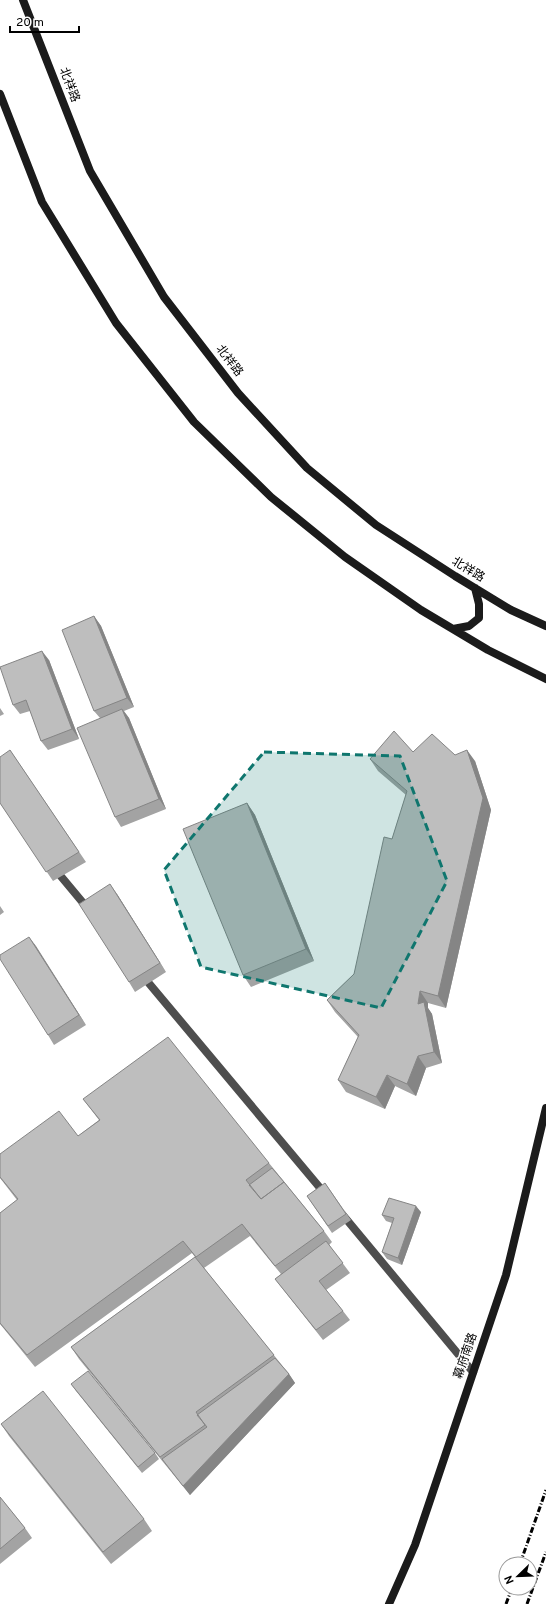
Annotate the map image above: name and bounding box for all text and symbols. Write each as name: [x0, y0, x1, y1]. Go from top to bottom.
scale bar: [10, 8, 79, 34]
text: 20 m: [16, 15, 44, 31]
street label: 北祥路: [55, 65, 83, 105]
street label: 北祥路: [212, 342, 246, 380]
street label: 北祥路: [448, 554, 488, 586]
street label: 幕府南路: [451, 1331, 481, 1381]
north arrow: [498, 1556, 538, 1596]
text: N: [502, 1573, 518, 1586]

